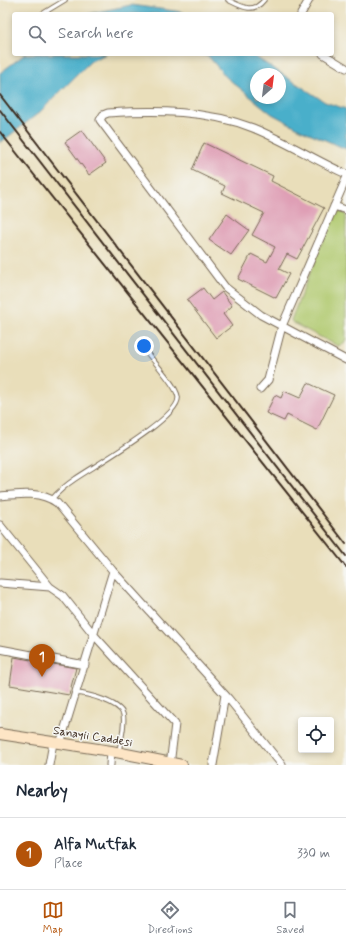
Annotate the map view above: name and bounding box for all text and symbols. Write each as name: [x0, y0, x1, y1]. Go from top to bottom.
search box: [12, 12, 334, 56]
icon: search: [26, 23, 48, 45]
text: Search here: [58, 24, 134, 44]
north arrow: [250, 68, 286, 104]
your location: [134, 336, 154, 356]
pin: 1: [29, 644, 55, 677]
map controls: [298, 717, 334, 753]
button: locate: [298, 717, 334, 753]
street label: Sanayii Caddesi: [52, 723, 134, 751]
text: Nearby: [16, 780, 68, 802]
text: Alfa Mutfak: [54, 835, 137, 855]
text: 1: [26, 845, 32, 862]
text: 330 m: [297, 845, 330, 862]
text: Place: [54, 855, 83, 872]
tab: Map: [42, 899, 64, 937]
tab: Directions: [147, 899, 193, 937]
tab: Saved: [276, 899, 304, 937]

